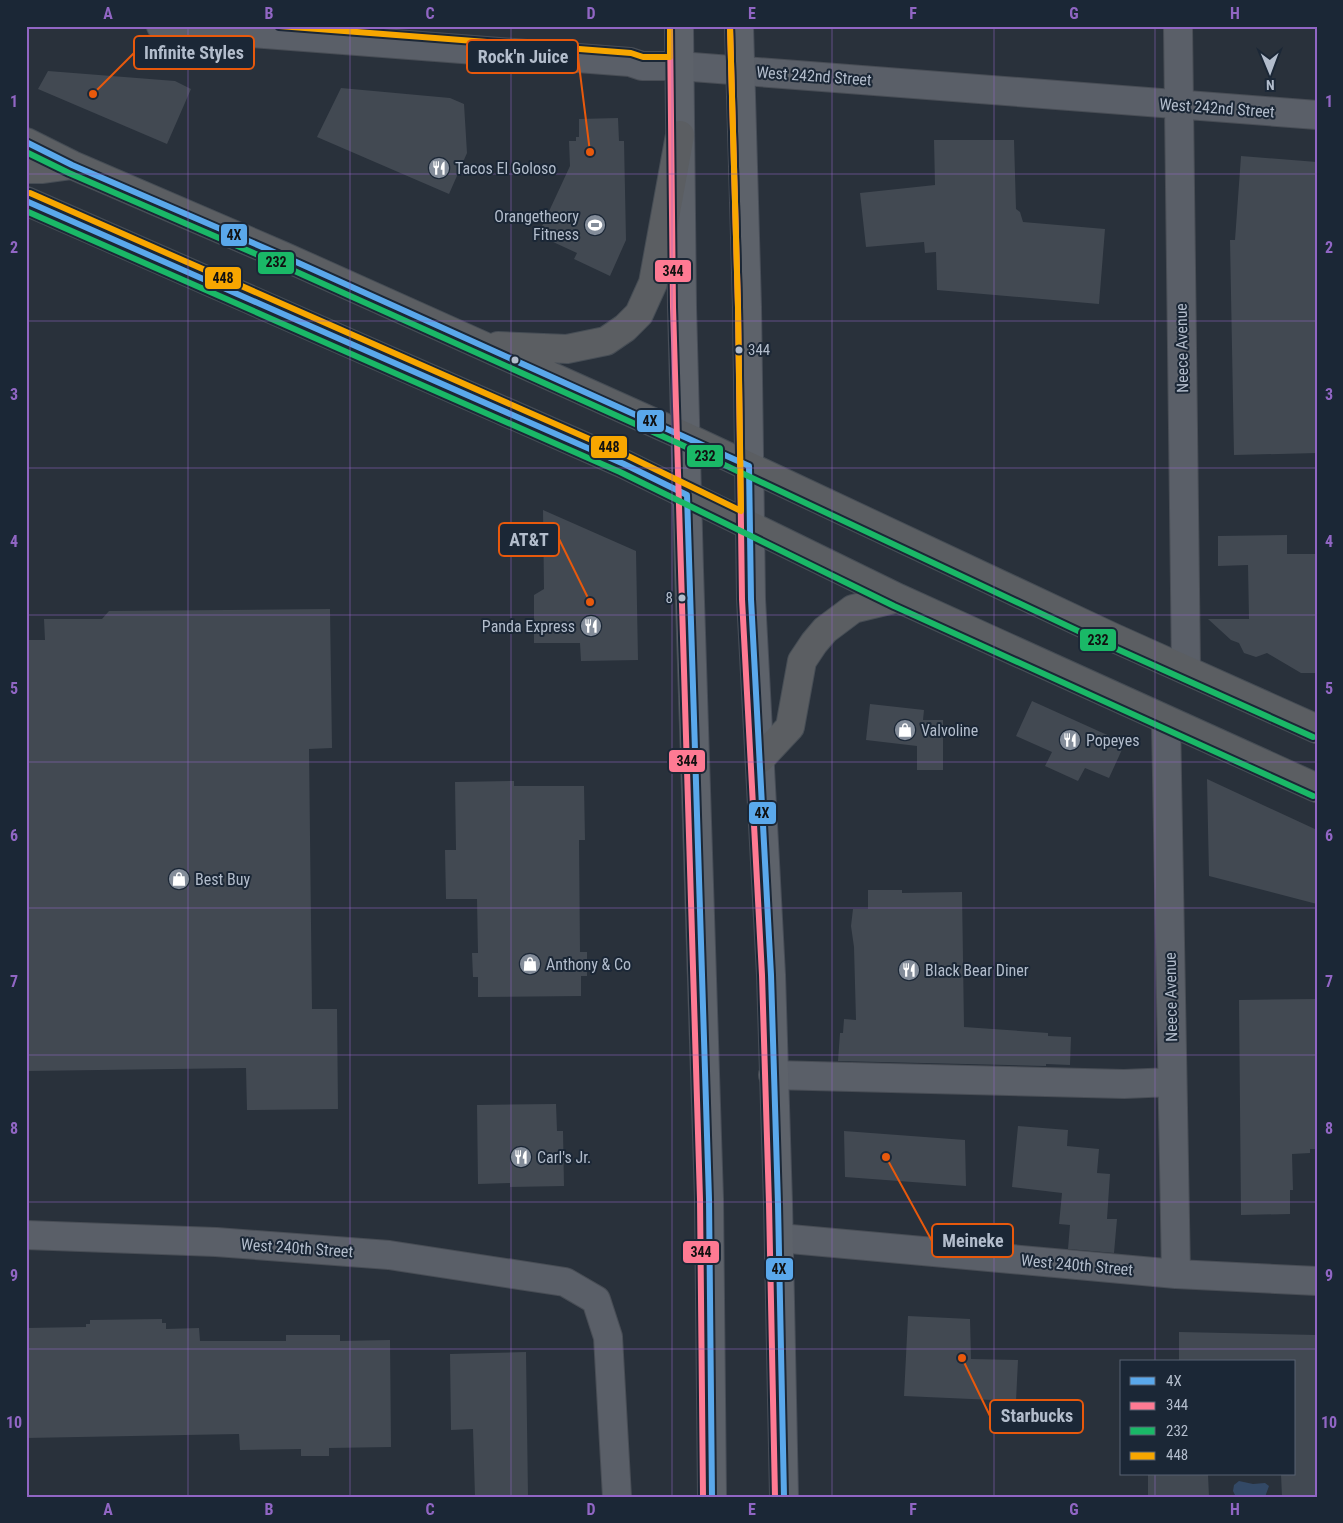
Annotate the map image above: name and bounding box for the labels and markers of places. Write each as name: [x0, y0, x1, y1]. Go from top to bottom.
callout: Infinite Styles: [134, 36, 254, 69]
callout: Rock'n Juice: [467, 40, 578, 73]
restaurant icon: Tacos El Goloso: [427, 156, 451, 180]
place label: Tacos El Goloso: [455, 159, 556, 178]
place label: Orangetheory Fitness: [494, 207, 579, 244]
sports icon: Orangetheory Fitness: [583, 213, 607, 237]
line badge: 344: [654, 259, 692, 283]
place label: 344: [748, 341, 770, 359]
marker: 344: [734, 345, 744, 355]
unlabelled marker: [510, 355, 520, 365]
callout: AT&T: [499, 523, 559, 556]
place label: 8: [666, 589, 673, 607]
marker: 8: [677, 593, 687, 603]
restaurant icon: Panda Express: [579, 614, 603, 638]
place label: Panda Express: [482, 617, 575, 636]
shop icon: Valvoline: [893, 718, 917, 742]
place label: Valvoline: [921, 721, 978, 740]
restaurant icon: Popeyes: [1058, 728, 1082, 752]
place label: Popeyes: [1086, 731, 1139, 750]
line badge: 344: [668, 749, 706, 773]
shop icon: Best Buy: [167, 867, 191, 891]
place label: Best Buy: [195, 870, 250, 889]
shop icon: Anthony & Co: [518, 952, 542, 976]
place label: Anthony & Co: [546, 955, 631, 974]
restaurant icon: Black Bear Diner: [897, 958, 921, 982]
place label: Black Bear Diner: [925, 961, 1029, 980]
restaurant icon: Carl's Jr.: [509, 1145, 533, 1169]
place label: Carl's Jr.: [537, 1148, 591, 1167]
callout: Meineke: [932, 1224, 1013, 1257]
line badge: 344: [682, 1240, 720, 1264]
callout: Starbucks: [990, 1400, 1083, 1433]

